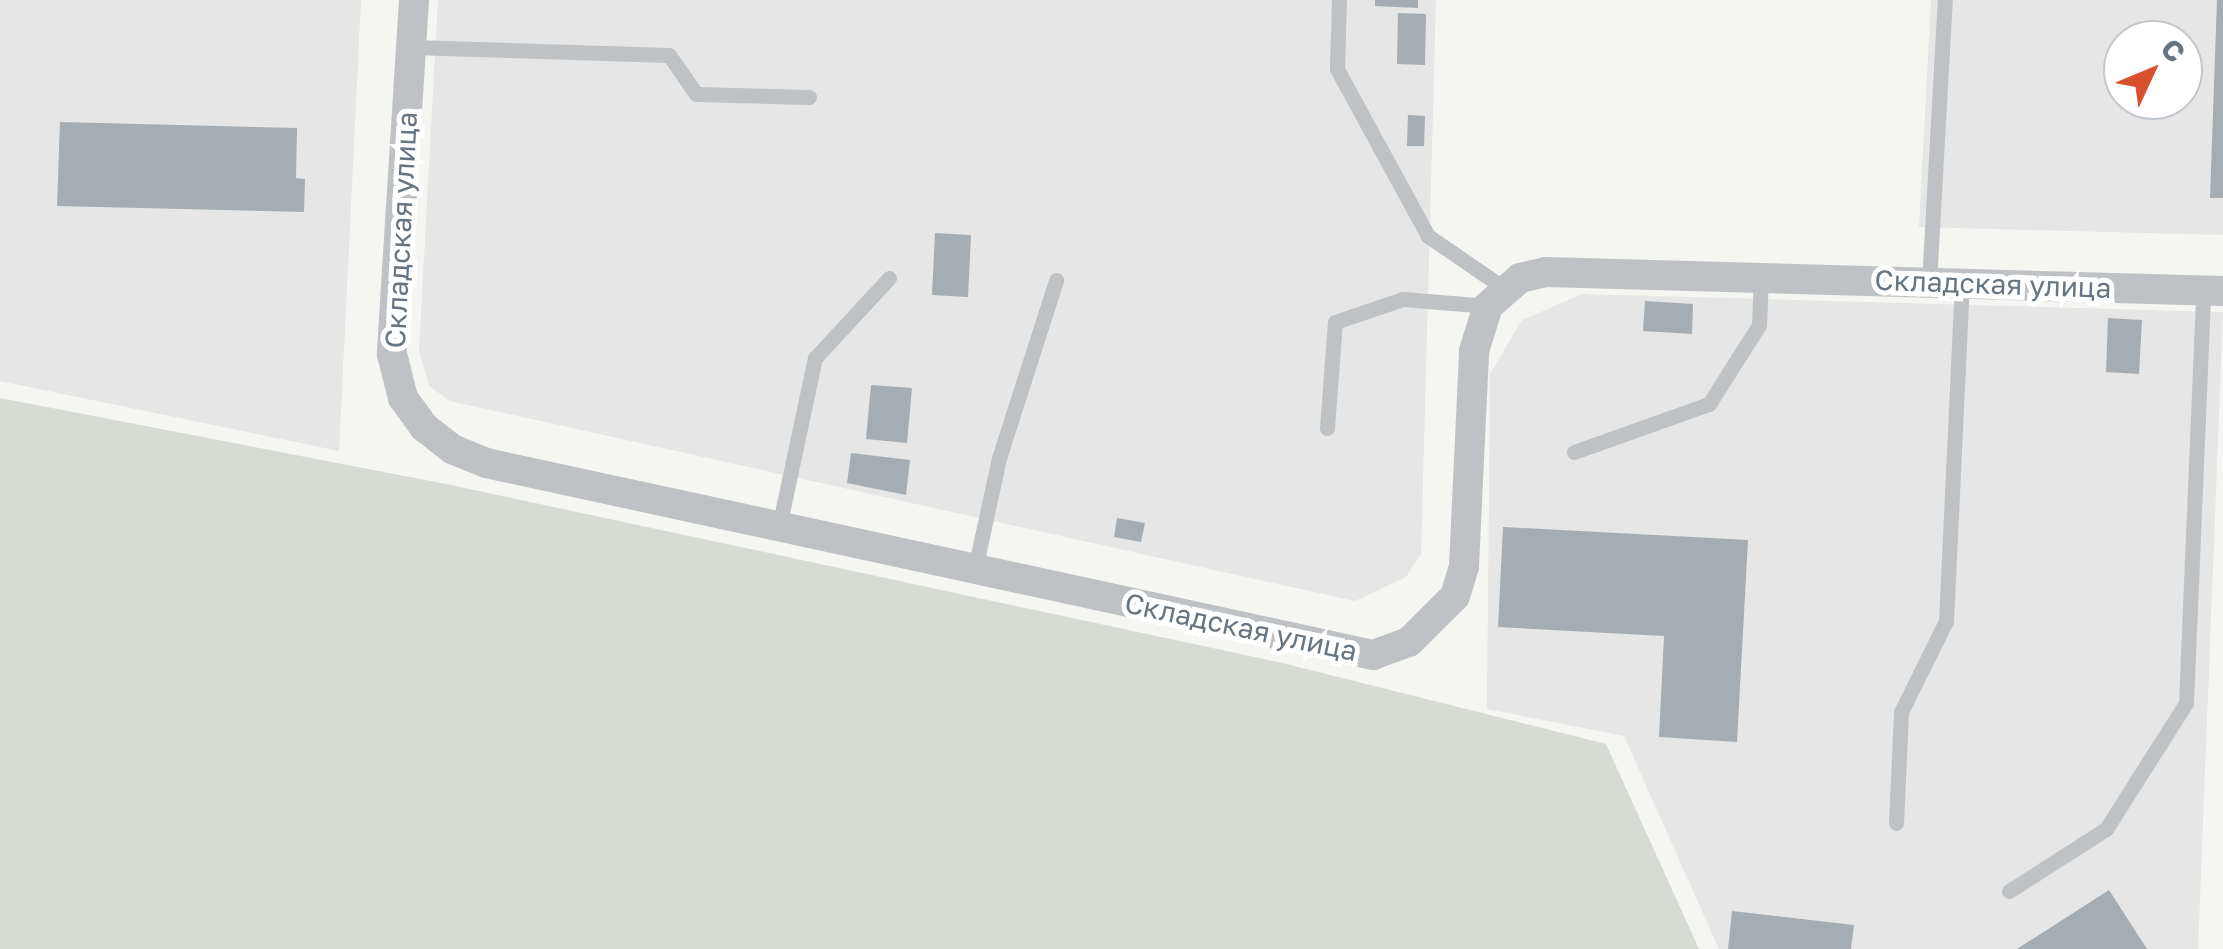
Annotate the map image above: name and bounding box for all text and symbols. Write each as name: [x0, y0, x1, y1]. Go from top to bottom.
north arrow: [2103, 20, 2203, 120]
text: С: [2155, 32, 2192, 69]
street label: Складская улица: [378, 111, 424, 349]
street label: Складская улица: [1874, 263, 2112, 305]
street label: Складская улица: [1122, 586, 1360, 668]

